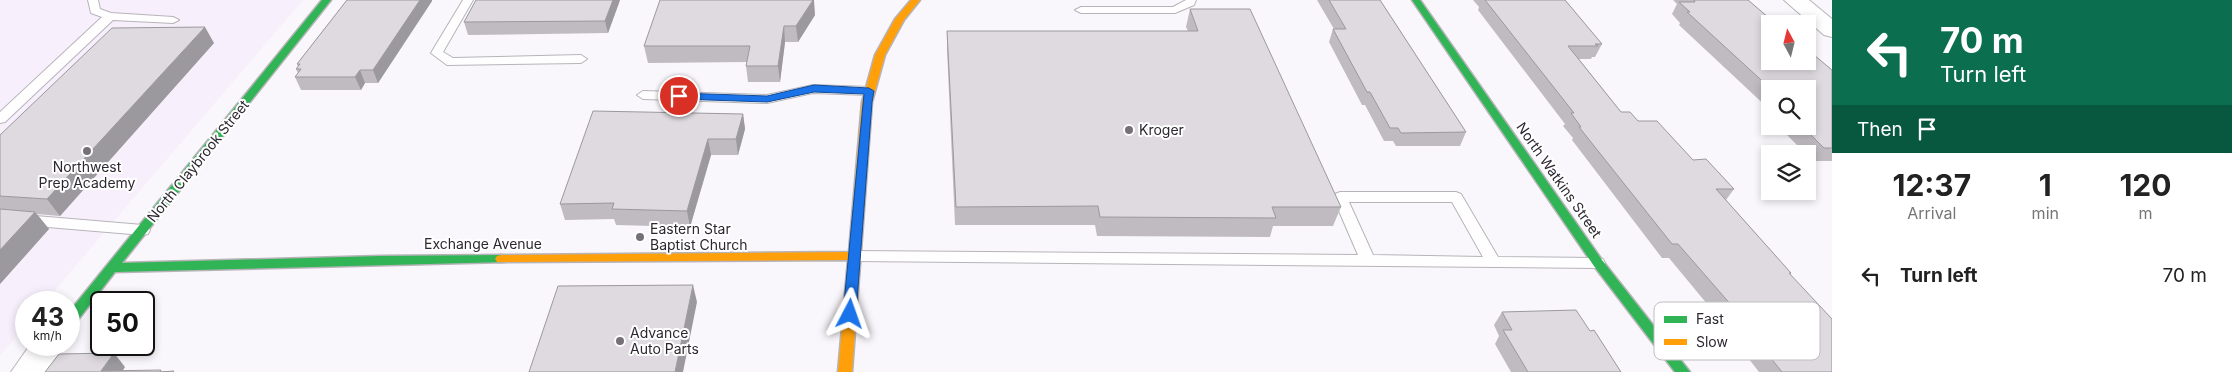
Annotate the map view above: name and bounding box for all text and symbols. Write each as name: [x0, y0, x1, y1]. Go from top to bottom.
north arrow: [1761, 15, 1816, 70]
map controls: [1761, 15, 1816, 200]
text: 70 m: [1940, 19, 2024, 61]
icon: left: [1857, 20, 1922, 85]
text: Turn left: [1940, 61, 2026, 87]
pin: [658, 75, 700, 117]
button: search: [1761, 80, 1816, 135]
icon: arrive: [665, 82, 693, 110]
street label: North Claybrook Street: [143, 96, 252, 225]
icon: arrive: [1913, 115, 1941, 143]
text: Then: [1857, 118, 1903, 141]
street label: North Watkins Street: [1513, 119, 1606, 241]
place label: Kroger: [1139, 121, 1184, 138]
marker: Kroger: [1123, 124, 1135, 136]
marker: Northwest Prep Academy: [81, 145, 93, 157]
button: layers: [1761, 145, 1816, 200]
place label: Northwest Prep Academy: [39, 158, 136, 191]
text: 12:37: [1892, 167, 1971, 203]
text: 1: [2039, 167, 2052, 203]
text: 120: [2119, 167, 2171, 203]
text: Arrival: [1907, 203, 1956, 223]
text: min: [2032, 203, 2059, 223]
text: m: [2138, 203, 2152, 223]
place label: Eastern Star Baptist Church: [650, 220, 748, 253]
marker: Eastern Star Baptist Church: [634, 231, 646, 243]
street label: Exchange Avenue: [424, 235, 542, 252]
icon: left: [1857, 262, 1885, 290]
text: Turn left: [1900, 264, 1978, 287]
text: 70 m: [2163, 264, 2207, 287]
position arrow: [823, 287, 875, 339]
speed limit sign: 50: [90, 291, 155, 356]
text: 43: [31, 302, 64, 332]
legend: [1654, 302, 1820, 360]
text: Fast: [1696, 310, 1724, 327]
place label: Advance Auto Parts: [630, 324, 699, 357]
text: km/h: [33, 328, 62, 343]
text: Slow: [1696, 333, 1728, 350]
marker: Advance Auto Parts: [614, 335, 626, 347]

